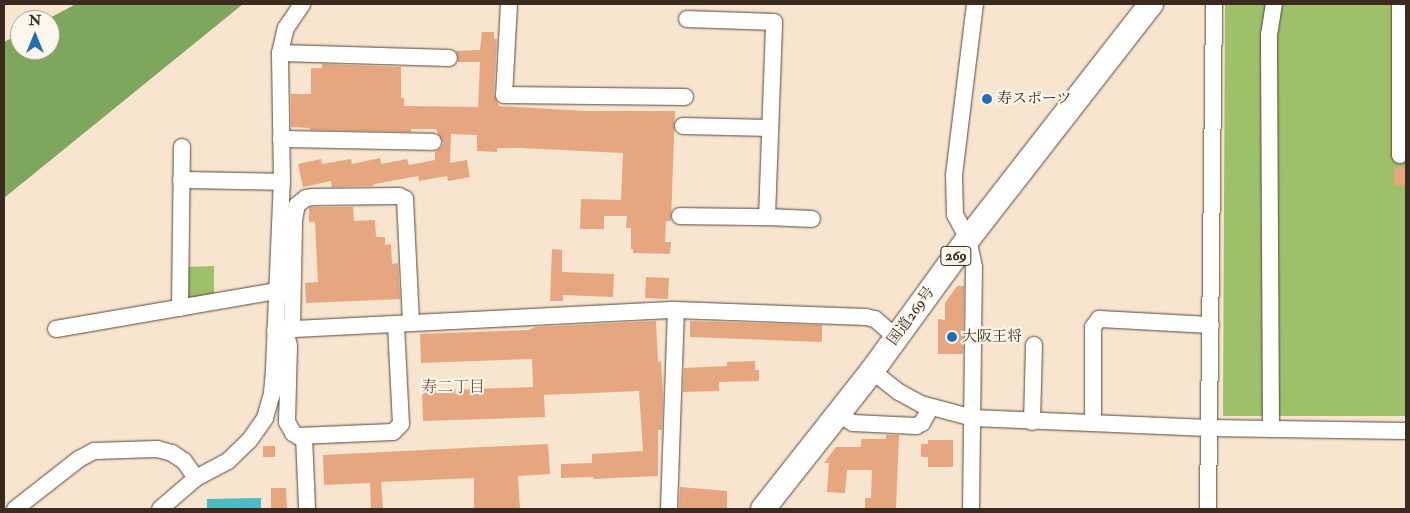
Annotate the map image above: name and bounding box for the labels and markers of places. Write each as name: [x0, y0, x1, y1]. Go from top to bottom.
place label: 寿スポーツ: [997, 90, 1072, 108]
marker: 寿スポーツ: [981, 93, 993, 105]
place label: 大阪王将: [962, 328, 1022, 346]
marker: 大阪王将: [946, 331, 958, 343]

